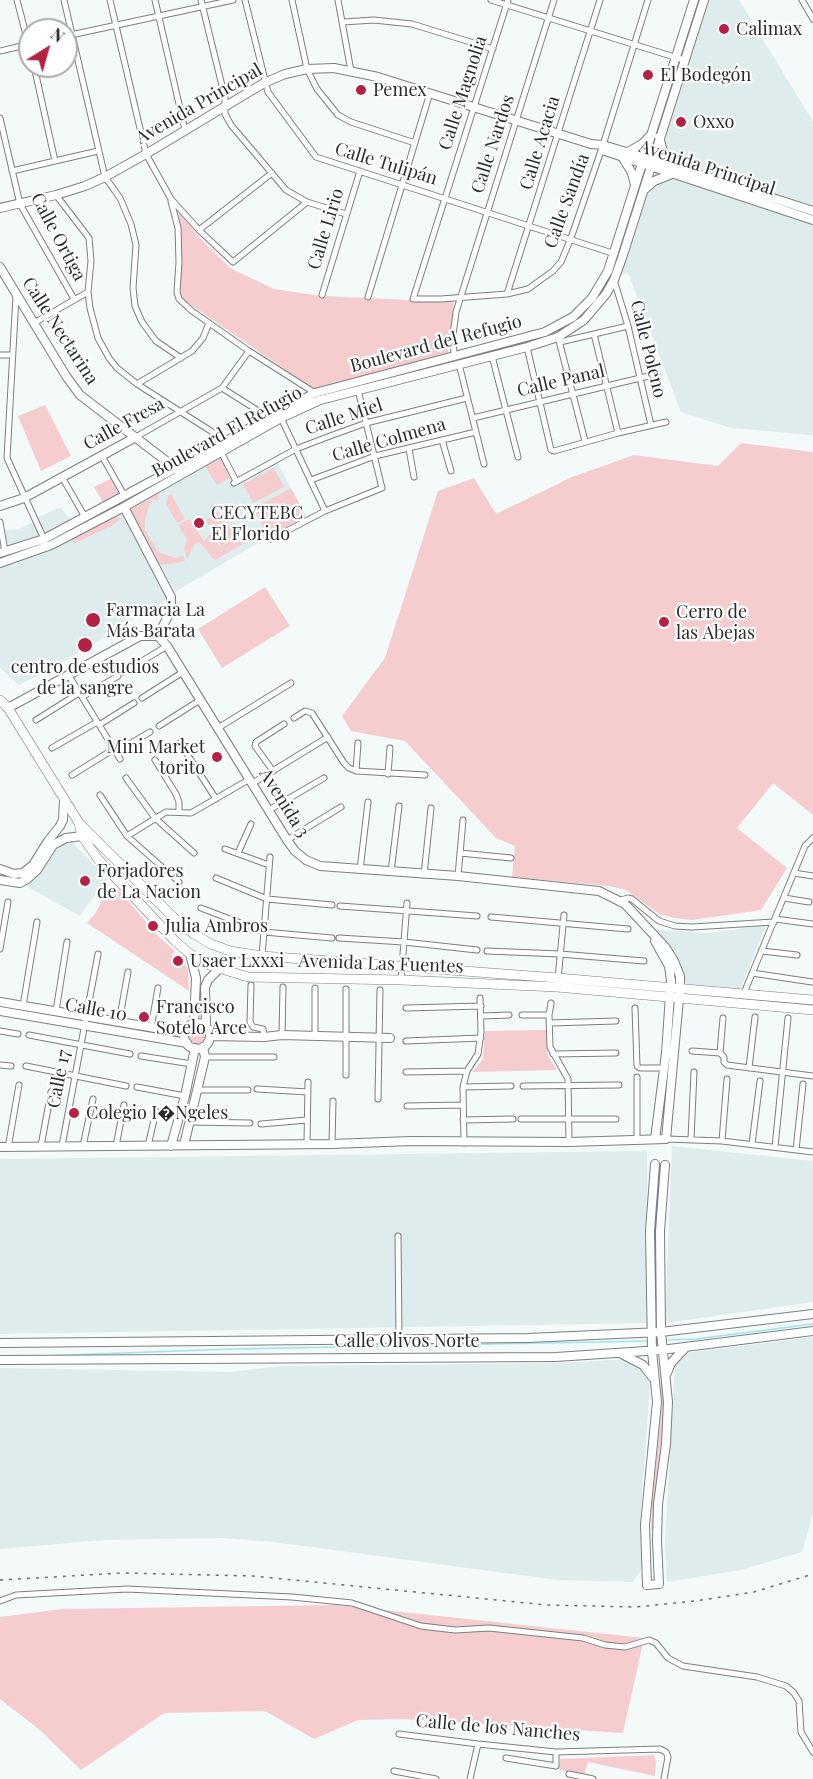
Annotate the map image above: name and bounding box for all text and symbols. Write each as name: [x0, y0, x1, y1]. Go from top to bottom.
north arrow: [18, 18, 78, 78]
place label: Calimax: [736, 18, 802, 40]
marker: Calimax: [717, 22, 731, 36]
text: N: [47, 23, 69, 47]
street label: Calle Magnolia: [434, 33, 492, 153]
street label: Avenida Principal: [132, 59, 266, 149]
place label: El Bodegón: [660, 64, 751, 86]
marker: El Bodegón: [641, 68, 655, 82]
place label: Pemex: [373, 79, 427, 101]
marker: Pemex: [354, 83, 368, 97]
street label: Calle Nardos: [467, 92, 519, 196]
street label: Calle Acacia: [515, 93, 565, 193]
place label: Oxxo: [693, 111, 734, 133]
marker: Oxxo: [674, 115, 688, 129]
street label: Avenida Principal: [636, 136, 778, 200]
street label: Calle Tulipán: [332, 138, 440, 190]
street label: Calle Sandía: [540, 151, 594, 251]
street label: Calle Lirio: [303, 186, 349, 272]
street label: Calle Ortiga: [26, 189, 90, 285]
street label: Calle Nectarina: [17, 273, 103, 389]
street label: Calle Poleno: [625, 298, 671, 400]
street label: Boulevard del Refugio: [348, 311, 524, 377]
street label: Calle Panal: [515, 360, 607, 402]
street label: Boulevard El Refugio: [148, 382, 306, 482]
street label: Calle Fresa: [80, 393, 168, 455]
street label: Calle Miel: [302, 394, 386, 440]
street label: Calle Colmena: [330, 413, 448, 467]
place label: CECYTEBC El Florido: [211, 502, 303, 544]
marker: CECYTEBC El Florido: [192, 516, 206, 530]
place label: Farmacia La Más Barata: [106, 599, 205, 642]
place label: Cerro de las Abejas: [676, 601, 755, 644]
marker: Farmacia La Más Barata: [84, 611, 102, 629]
marker: Cerro de las Abejas: [657, 615, 671, 629]
marker: centro de estudios de la sangre: [76, 636, 94, 654]
place label: centro de estudios de la sangre: [11, 656, 159, 698]
place label: Mini Market torito: [106, 736, 205, 778]
marker: Mini Market torito: [210, 750, 224, 764]
street label: Avenida 3: [254, 765, 314, 841]
place label: Forjadores de La Nacion: [97, 860, 201, 902]
marker: Forjadores de La Nacion: [78, 874, 92, 888]
place label: Julia Ambros: [165, 915, 268, 937]
marker: Julia Ambros: [146, 919, 160, 933]
place label: Usaer Lxxxi: [190, 950, 284, 972]
street label: Avenida Las Fuentes: [298, 950, 464, 978]
marker: Usaer Lxxxi: [171, 954, 185, 968]
street label: Calle 10: [63, 994, 129, 1026]
place label: Francisco Sotelo Arce: [156, 996, 247, 1038]
marker: Francisco Sotelo Arce: [137, 1010, 151, 1024]
street label: Calle 17: [43, 1048, 75, 1110]
place label: Colegio I�Ngeles: [86, 1102, 228, 1124]
marker: Colegio I�Ngeles: [67, 1106, 81, 1120]
street label: Calle Olivos Norte: [334, 1330, 480, 1352]
street label: Calle de los Nanches: [415, 1710, 581, 1746]

